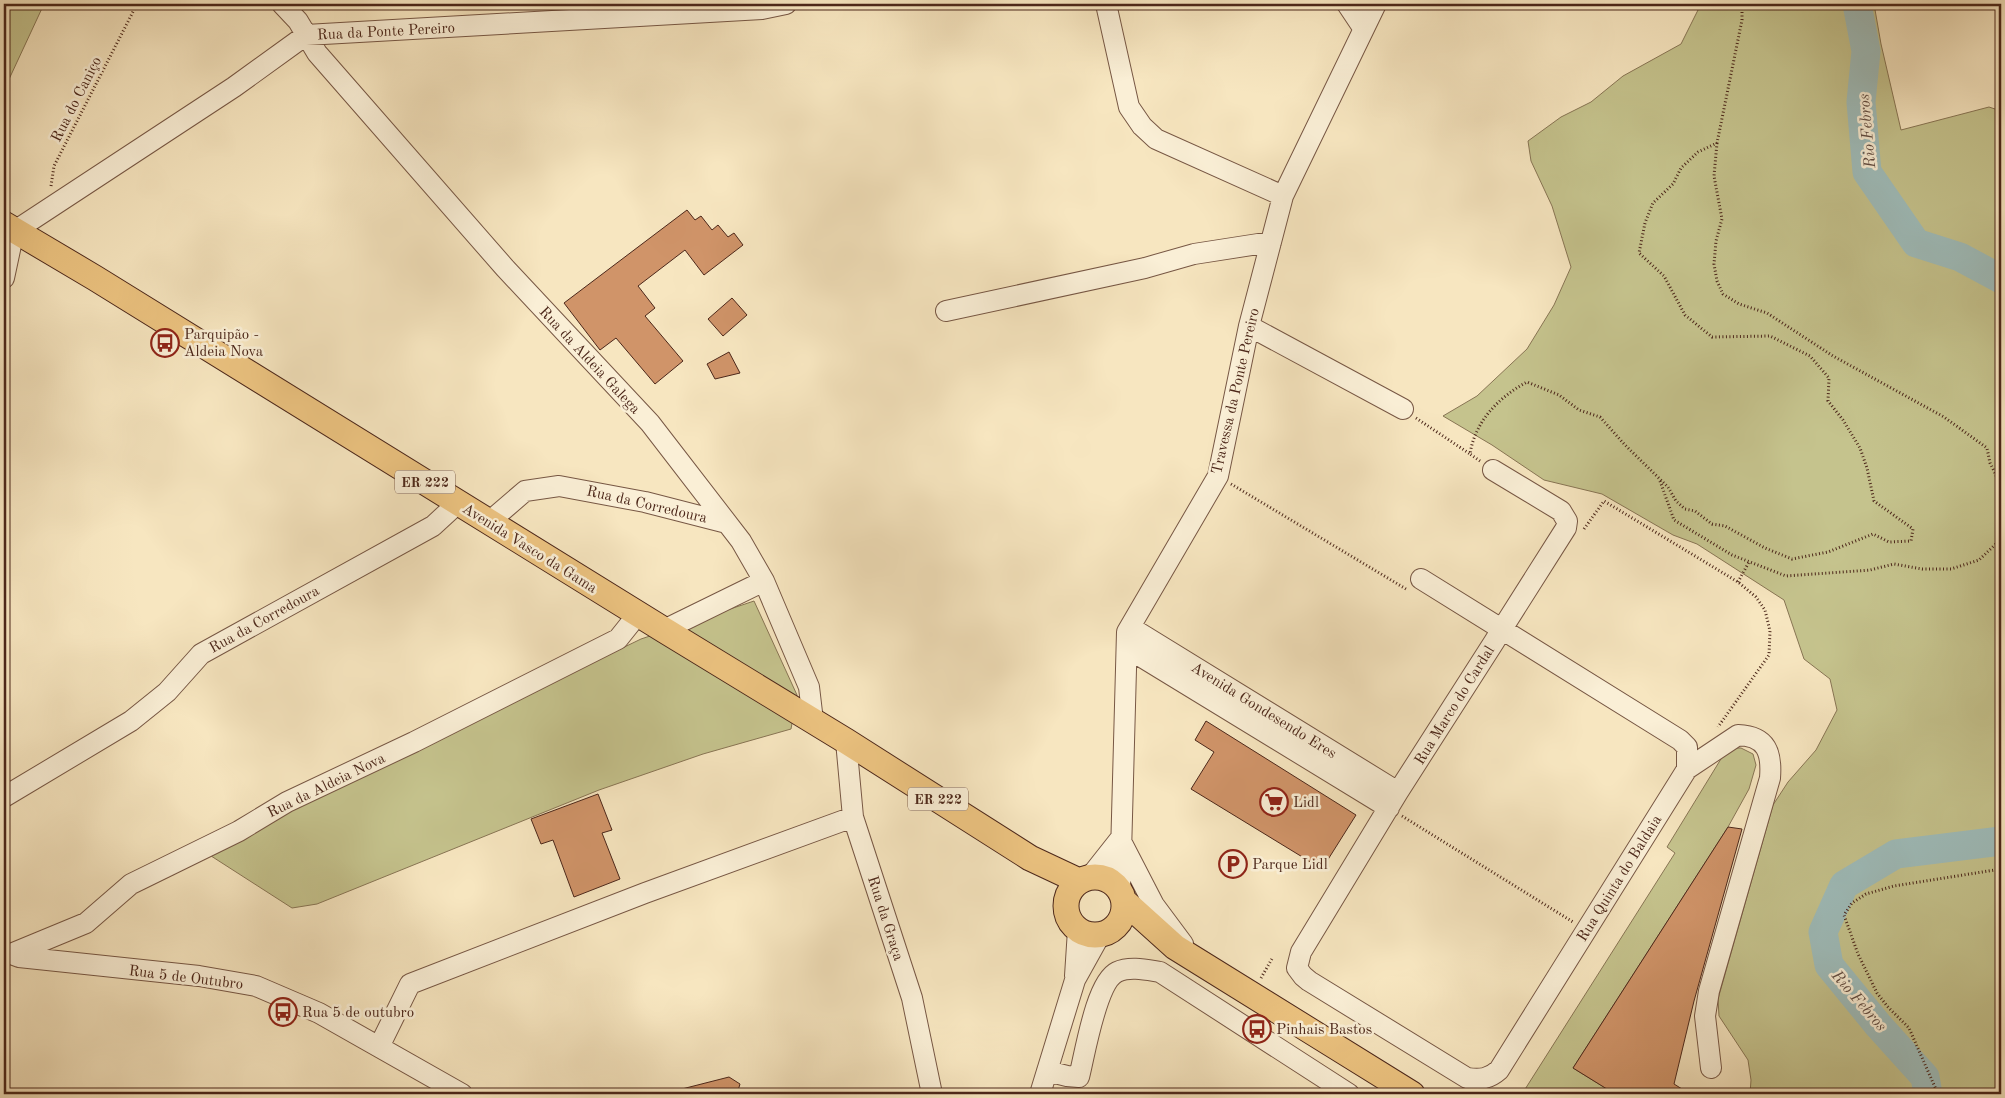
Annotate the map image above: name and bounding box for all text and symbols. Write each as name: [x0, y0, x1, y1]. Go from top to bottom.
street label: Rua da Ponte Pereiro: [317, 21, 455, 44]
street label: Rua do Caniço: [49, 55, 105, 145]
water label: Rio Febros: [1857, 93, 1879, 170]
street label: Rua da Aldeia Galega: [536, 305, 643, 418]
street label: Travessa da Ponte Pereiro: [1210, 307, 1263, 476]
bus stop icon: Parquipão - Aldeia Nova: [150, 328, 180, 358]
place label: Parquipão - Aldeia Nova: [184, 328, 264, 360]
road number: ER 222: [395, 471, 455, 494]
street label: Rua da Corredoura: [585, 484, 709, 527]
street label: Avenida Vasco da Gama: [459, 502, 600, 597]
street label: Rua da Corredoura: [207, 584, 323, 657]
street label: Rua Marco do Cardal: [1413, 644, 1498, 768]
street label: Avenida Gondesendo Eres: [1188, 660, 1338, 762]
street label: Rua da Aldeia Nova: [265, 751, 388, 821]
supermarket icon: Lidl: [1259, 787, 1289, 817]
road number: ER 222: [908, 788, 968, 811]
place label: Lidl: [1293, 796, 1319, 811]
street label: Rua Quinta do Baldaia: [1575, 812, 1666, 945]
parking icon: Parque Lidl: [1218, 849, 1248, 879]
place label: Parque Lidl: [1252, 858, 1328, 873]
street label: Rua da Graça: [864, 874, 906, 963]
street label: Rua 5 de Outubro: [128, 964, 244, 993]
water label: Rio Febros: [1827, 967, 1889, 1035]
bus stop icon: Rua 5 de outubro: [268, 997, 298, 1027]
place label: Rua 5 de outubro: [302, 1006, 414, 1021]
bus stop icon: Pinhais Bastos: [1242, 1014, 1272, 1044]
place label: Pinhais Bastos: [1276, 1023, 1372, 1038]

